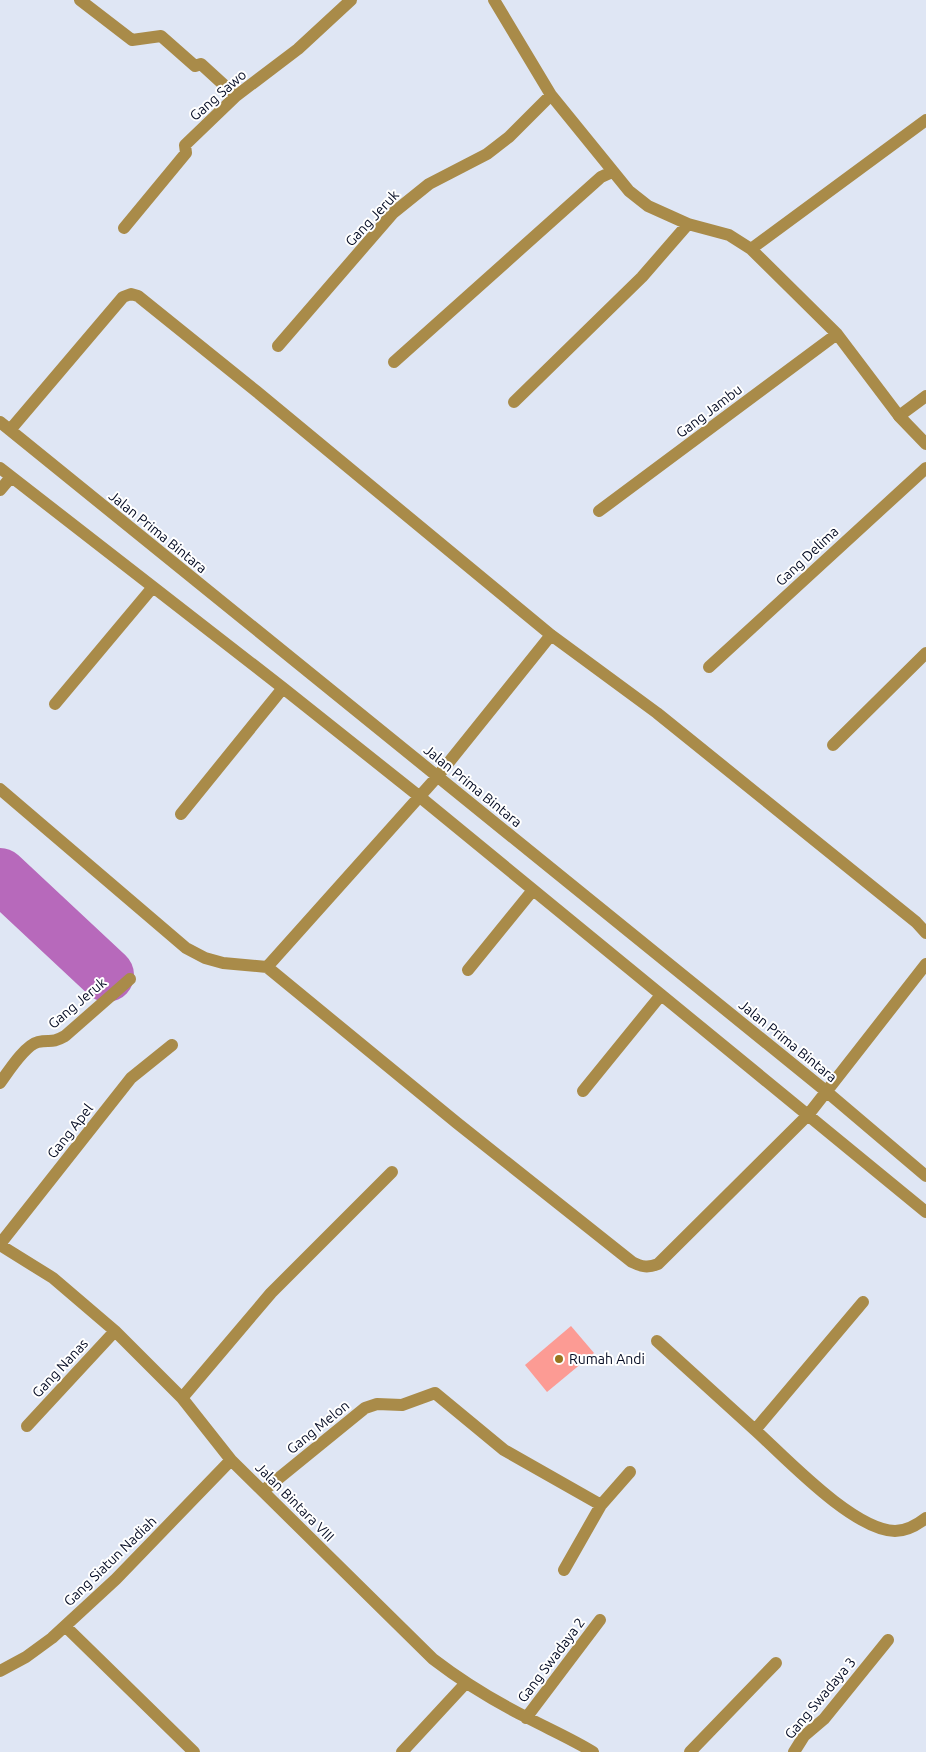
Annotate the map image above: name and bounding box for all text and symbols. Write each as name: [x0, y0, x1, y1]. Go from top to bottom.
street label: Gang Sawo: [187, 66, 249, 124]
street label: Gang Jeruk: [342, 187, 402, 249]
street label: Gang Jambu: [673, 381, 745, 441]
street label: Jalan Prima Bintara: [106, 488, 210, 576]
street label: Gang Delima: [772, 523, 842, 589]
street label: Jalan Prima Bintara: [421, 742, 525, 830]
street label: Gang Jeruk: [45, 974, 109, 1032]
street label: Jalan Prima Bintara: [736, 997, 840, 1085]
street label: Gang Apel: [44, 1100, 96, 1161]
street label: Gang Nanas: [29, 1335, 91, 1401]
place label: Rumah Andi: [569, 1351, 645, 1367]
marker: Rumah Andi: [553, 1353, 565, 1365]
street label: Gang Melon: [284, 1397, 352, 1457]
street label: Jalan Bintara VIII: [252, 1459, 338, 1545]
street label: Gang Siatun Nadiah: [60, 1513, 160, 1609]
street label: Gang Swadaya 2: [514, 1615, 588, 1705]
street label: Gang Swadaya 3: [781, 1654, 859, 1742]

